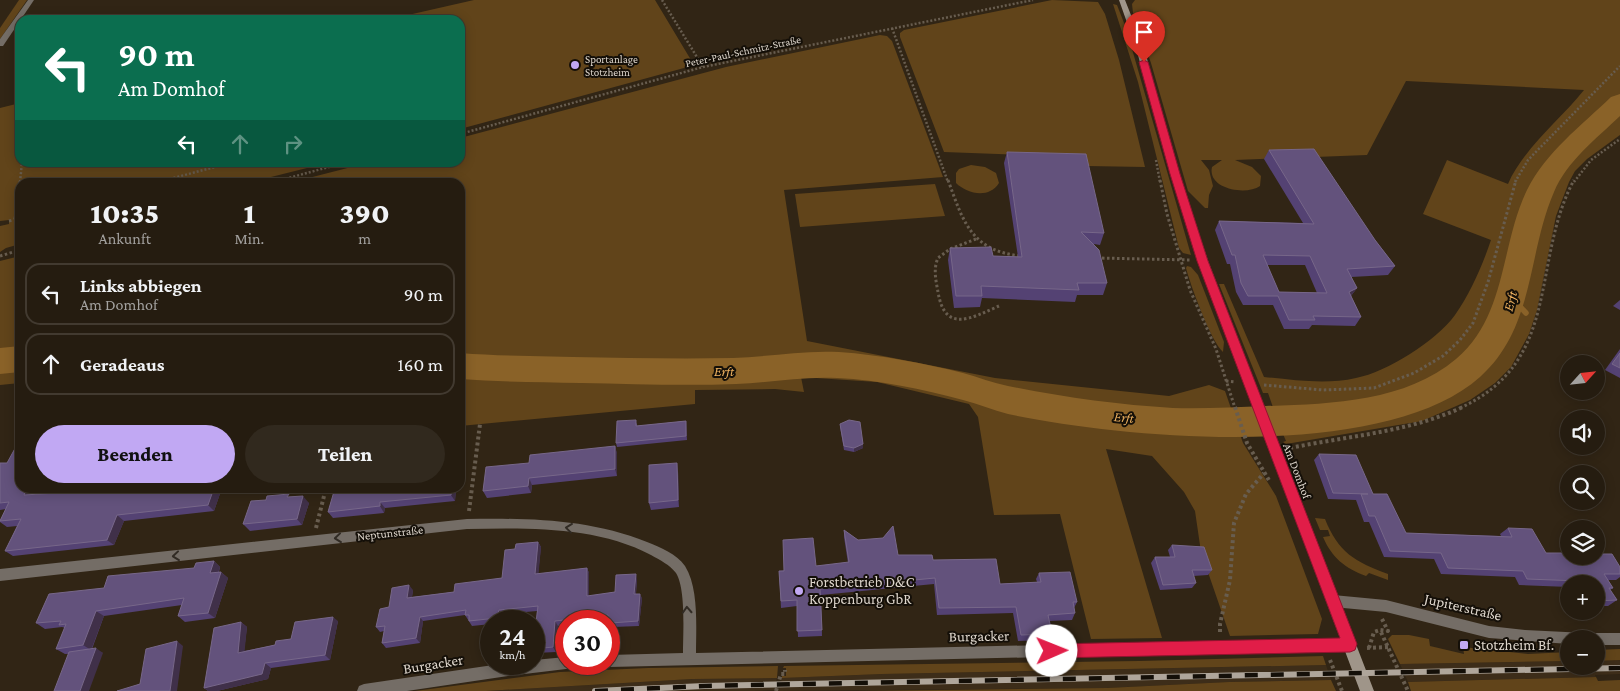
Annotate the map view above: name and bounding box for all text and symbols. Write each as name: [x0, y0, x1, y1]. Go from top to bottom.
pin: [1123, 11, 1165, 62]
icon: arrive: [1130, 18, 1158, 46]
street label: Peter-Paul-Schmitz-Straße: [684, 33, 802, 69]
icon: left: [35, 35, 100, 100]
text: 90 m: [118, 35, 195, 74]
place label: Sportanlage Stotzheim: [585, 53, 638, 78]
marker: Sportanlage Stotzheim: [569, 59, 581, 71]
text: Am Domhof: [118, 76, 225, 101]
icon: left: [173, 130, 201, 158]
icon: ahead: [226, 130, 254, 158]
icon: right: [279, 130, 307, 158]
text: 10:35: [90, 196, 159, 229]
text: 1: [243, 196, 255, 229]
text: 390: [339, 196, 390, 229]
text: Ankunft: [99, 230, 151, 247]
text: Min.: [234, 230, 264, 247]
text: m: [358, 230, 371, 247]
text: Links abbiegen: [80, 275, 202, 296]
icon: left: [37, 280, 65, 308]
text: 90 m: [404, 284, 443, 305]
water label: Erft: [1500, 288, 1521, 313]
text: Am Domhof: [80, 296, 158, 313]
icon: ahead: [37, 350, 65, 378]
text: Geradeaus: [80, 354, 165, 375]
text: 160 m: [397, 354, 443, 375]
north arrow: [1560, 355, 1605, 400]
map controls: [1560, 355, 1605, 675]
water label: Erft: [714, 363, 735, 379]
water label: Erft: [1113, 408, 1136, 426]
button: sound: [1560, 410, 1605, 455]
button: Beenden: [35, 425, 235, 483]
button: Teilen: [245, 425, 445, 483]
street label: Am Domhof: [1280, 441, 1314, 502]
button: search: [1560, 465, 1605, 510]
button: layers: [1560, 520, 1605, 565]
street label: Neptunstraße: [356, 523, 424, 543]
one-way arrow: [565, 523, 573, 534]
one-way arrow: [334, 532, 342, 543]
one-way arrow: [172, 550, 180, 561]
place label: Forstbetrieb D&C Koppenburg GbR: [809, 574, 915, 608]
button: +: [1560, 575, 1605, 620]
marker: Forstbetrieb D&C Koppenburg GbR: [793, 585, 805, 597]
street label: Jupiterstraße: [1421, 590, 1504, 625]
one-way arrow: [682, 606, 693, 614]
speed limit sign: 30: [555, 610, 620, 675]
text: 24: [499, 623, 526, 650]
position arrow: [1025, 624, 1077, 676]
street label: Burgacker: [949, 627, 1010, 646]
button: −: [1560, 630, 1605, 675]
place label: Stotzheim Bf.: [1474, 637, 1554, 653]
marker: Stotzheim Bf.: [1458, 639, 1470, 651]
text: km/h: [500, 648, 525, 662]
street label: Burgacker: [402, 651, 465, 678]

